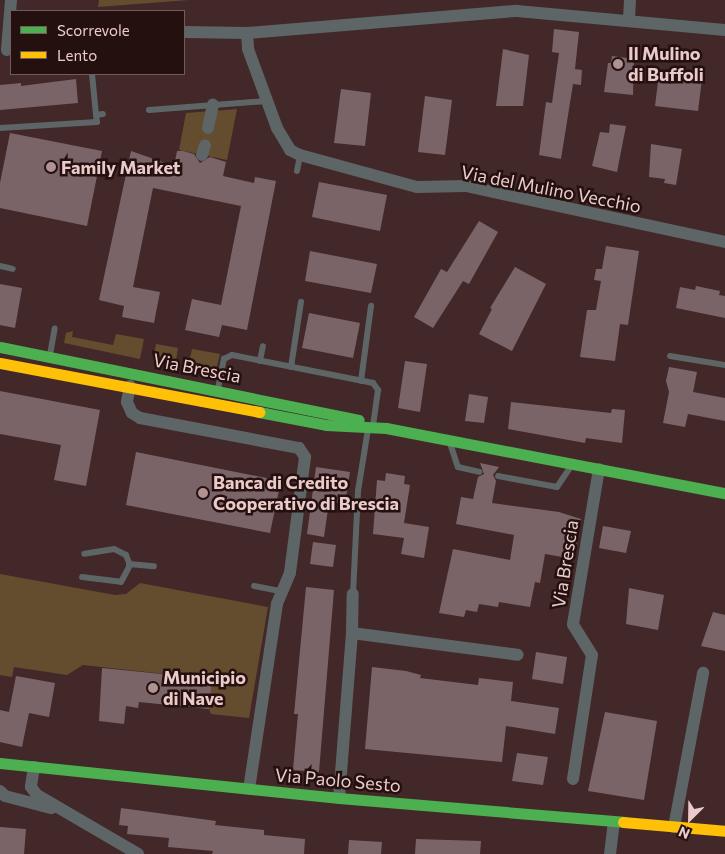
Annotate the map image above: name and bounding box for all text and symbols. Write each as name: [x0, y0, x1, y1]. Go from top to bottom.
legend: [10, 10, 185, 75]
text: Scorrevole: [57, 21, 130, 39]
place label: Il Mulino di Buffoli: [628, 43, 704, 86]
text: Lento: [57, 46, 97, 64]
marker: Il Mulino di Buffoli: [612, 58, 624, 70]
place label: Family Market: [61, 156, 180, 178]
marker: Family Market: [45, 161, 57, 173]
street label: Via del Mulino Vecchio: [459, 161, 643, 217]
street label: Via Brescia: [151, 349, 243, 387]
place label: Banca di Credito Cooperativo di Brescia: [213, 472, 399, 514]
marker: Banca di Credito Cooperativo di Brescia: [197, 487, 209, 499]
street label: Via Brescia: [547, 518, 583, 610]
place label: Municipio di Nave: [163, 667, 246, 710]
marker: Municipio di Nave: [147, 682, 159, 694]
street label: Via Paolo Sesto: [274, 764, 402, 796]
north arrow: [665, 794, 715, 844]
text: N: [676, 823, 692, 843]

